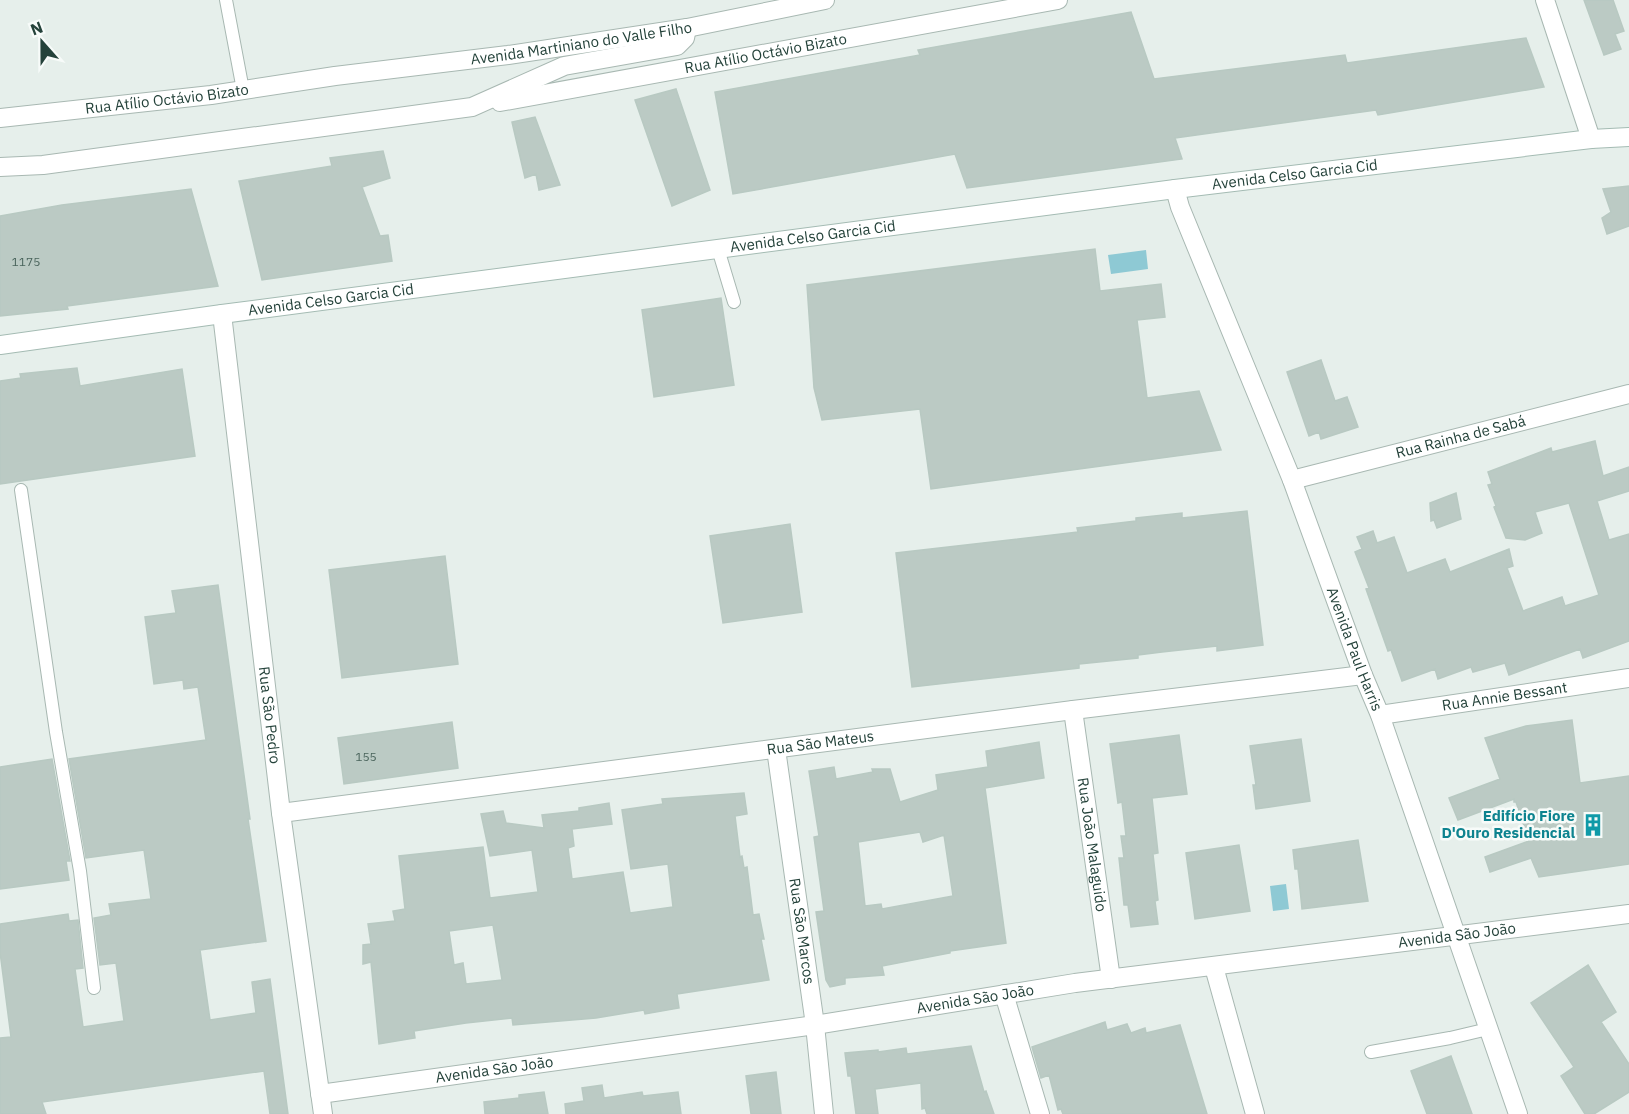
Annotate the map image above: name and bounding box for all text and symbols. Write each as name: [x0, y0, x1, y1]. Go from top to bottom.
north arrow: [12, 12, 72, 72]
text: N: [28, 17, 46, 39]
street label: Avenida Martiniano do Valle Filho: [469, 17, 693, 68]
street label: Rua Atílio Octávio Bizato: [683, 29, 848, 77]
street label: Rua Atílio Octávio Bizato: [84, 79, 250, 118]
street label: Avenida Celso Garcia Cid: [1211, 155, 1379, 193]
street label: Avenida Celso Garcia Cid: [729, 216, 897, 256]
house number: 1175: [12, 254, 40, 269]
street label: Avenida Celso Garcia Cid: [247, 279, 415, 319]
street label: Rua Rainha de Sabá: [1393, 411, 1528, 462]
street label: Avenida Paul Harris: [1323, 584, 1387, 714]
street label: Rua São Pedro: [255, 665, 285, 765]
street label: Rua Annie Bessant: [1441, 677, 1568, 715]
street label: Rua São Mateus: [766, 726, 875, 759]
house number: 155: [355, 749, 377, 764]
street label: Rua João Malaguido: [1074, 776, 1111, 913]
place label: Edifício Fiore D'Ouro Residencial: [1441, 806, 1575, 842]
building icon: Edifício Fiore D'Ouro Residencial: [1580, 812, 1606, 838]
street label: Rua São Marcos: [785, 877, 819, 986]
street label: Avenida São João: [1397, 918, 1517, 952]
street label: Avenida São João: [915, 980, 1035, 1017]
street label: Avenida São João: [434, 1052, 554, 1087]

